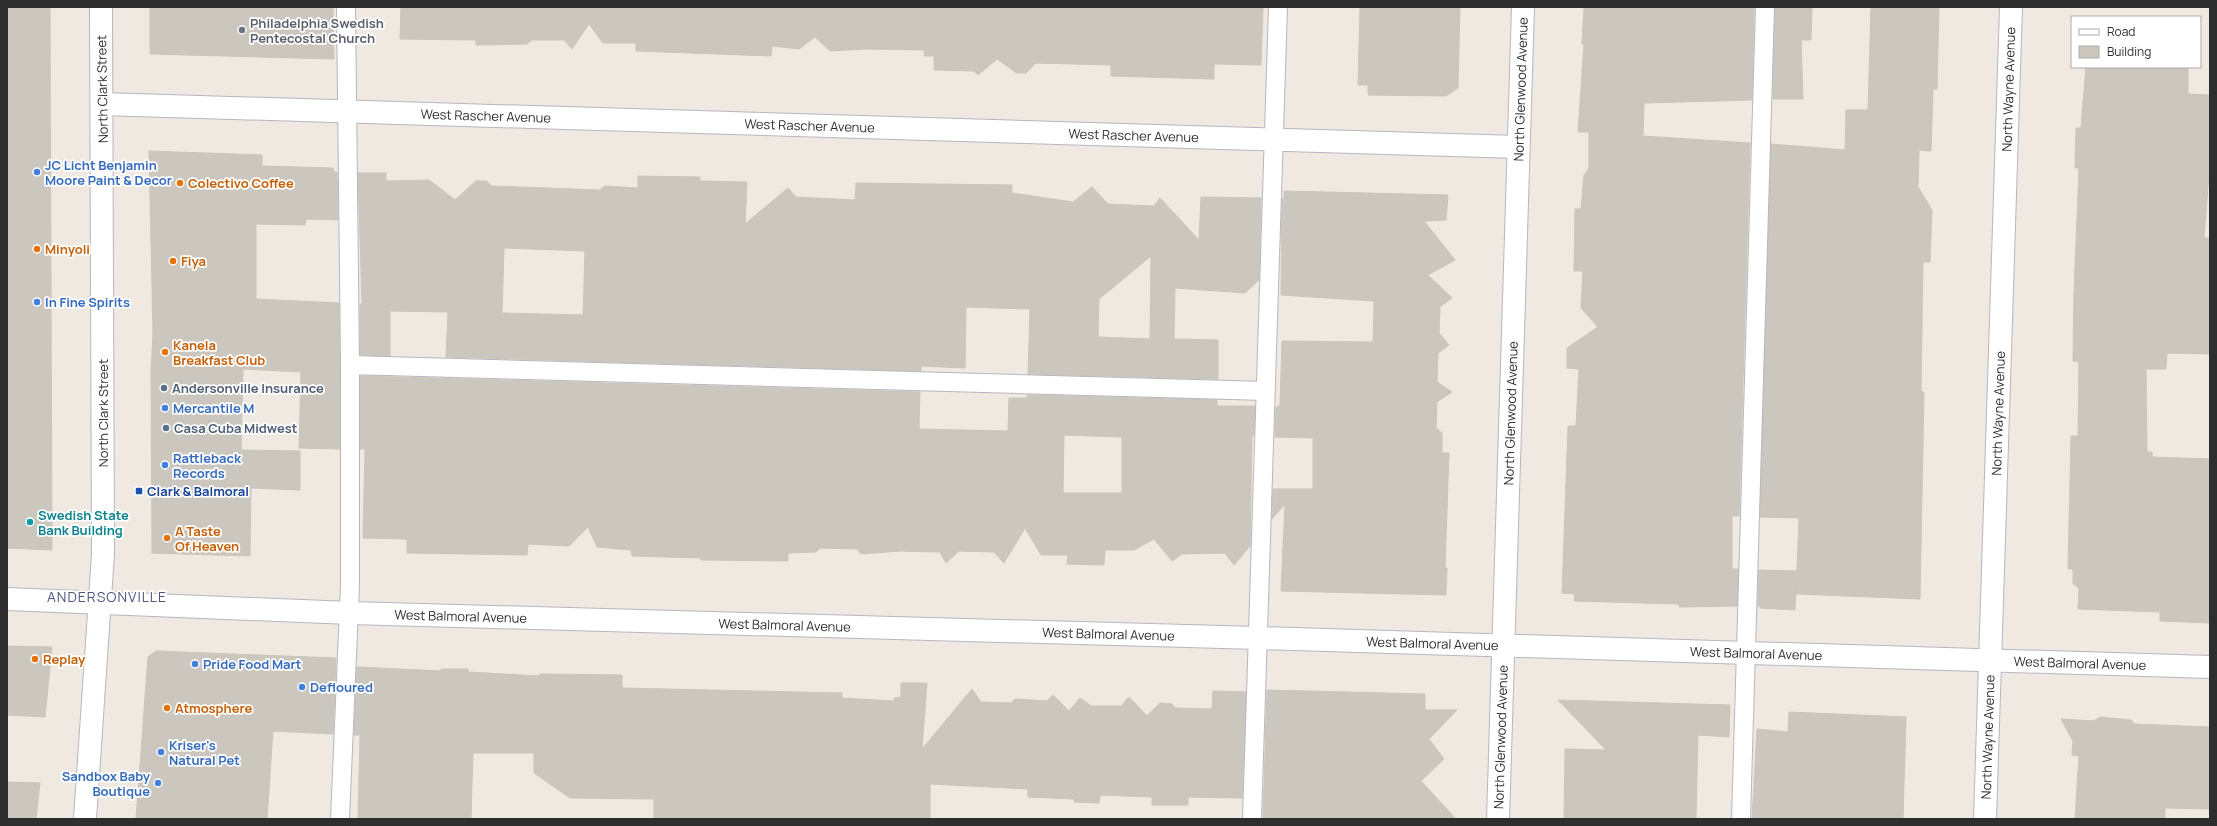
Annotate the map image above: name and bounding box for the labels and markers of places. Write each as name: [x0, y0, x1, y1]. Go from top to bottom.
place label: Philadelphia Swedish Pentecostal Church: [250, 14, 384, 47]
marker: Philadelphia Swedish Pentecostal Church: [237, 25, 247, 35]
place label: JC Licht Benjamin Moore Paint & Decor: [45, 156, 172, 189]
marker: JC Licht Benjamin Moore Paint & Decor: [32, 167, 42, 177]
place label: Colectivo Coffee: [188, 174, 294, 192]
marker: Colectivo Coffee: [175, 178, 185, 188]
place label: Minyoli: [45, 240, 90, 258]
marker: Minyoli: [32, 244, 42, 254]
place label: Fiya: [181, 252, 206, 270]
marker: Fiya: [168, 256, 178, 266]
place label: In Fine Spirits: [45, 293, 130, 311]
marker: In Fine Spirits: [32, 297, 42, 307]
place label: Kanela Breakfast Club: [173, 336, 265, 369]
marker: Kanela Breakfast Club: [160, 347, 170, 357]
place label: Andersonville Insurance: [172, 379, 324, 397]
marker: Andersonville Insurance: [159, 383, 169, 393]
place label: Mercantile M: [173, 399, 254, 417]
marker: Mercantile M: [160, 403, 170, 413]
place label: Casa Cuba Midwest: [174, 419, 298, 437]
marker: Casa Cuba Midwest: [161, 423, 171, 433]
place label: Rattleback Records: [173, 449, 242, 482]
marker: Rattleback Records: [160, 460, 170, 470]
place label: Clark & Balmoral: [147, 482, 249, 500]
marker: Clark & Balmoral: [134, 486, 144, 496]
place label: Swedish State Bank Building: [38, 506, 129, 539]
marker: Swedish State Bank Building: [25, 517, 35, 527]
place label: A Taste Of Heaven: [175, 522, 239, 555]
marker: A Taste Of Heaven: [162, 533, 172, 543]
place label: Replay: [43, 650, 86, 668]
marker: Replay: [30, 654, 40, 664]
place label: Pride Food Mart: [203, 655, 302, 673]
marker: Pride Food Mart: [190, 659, 200, 669]
place label: Defloured: [310, 678, 373, 696]
marker: Defloured: [297, 682, 307, 692]
place label: Atmosphere: [175, 699, 253, 717]
marker: Atmosphere: [162, 703, 172, 713]
place label: Kriser's Natural Pet: [169, 736, 240, 769]
marker: Kriser's Natural Pet: [156, 747, 166, 757]
place label: Sandbox Baby Boutique: [62, 767, 151, 800]
marker: Sandbox Baby Boutique: [153, 778, 163, 788]

